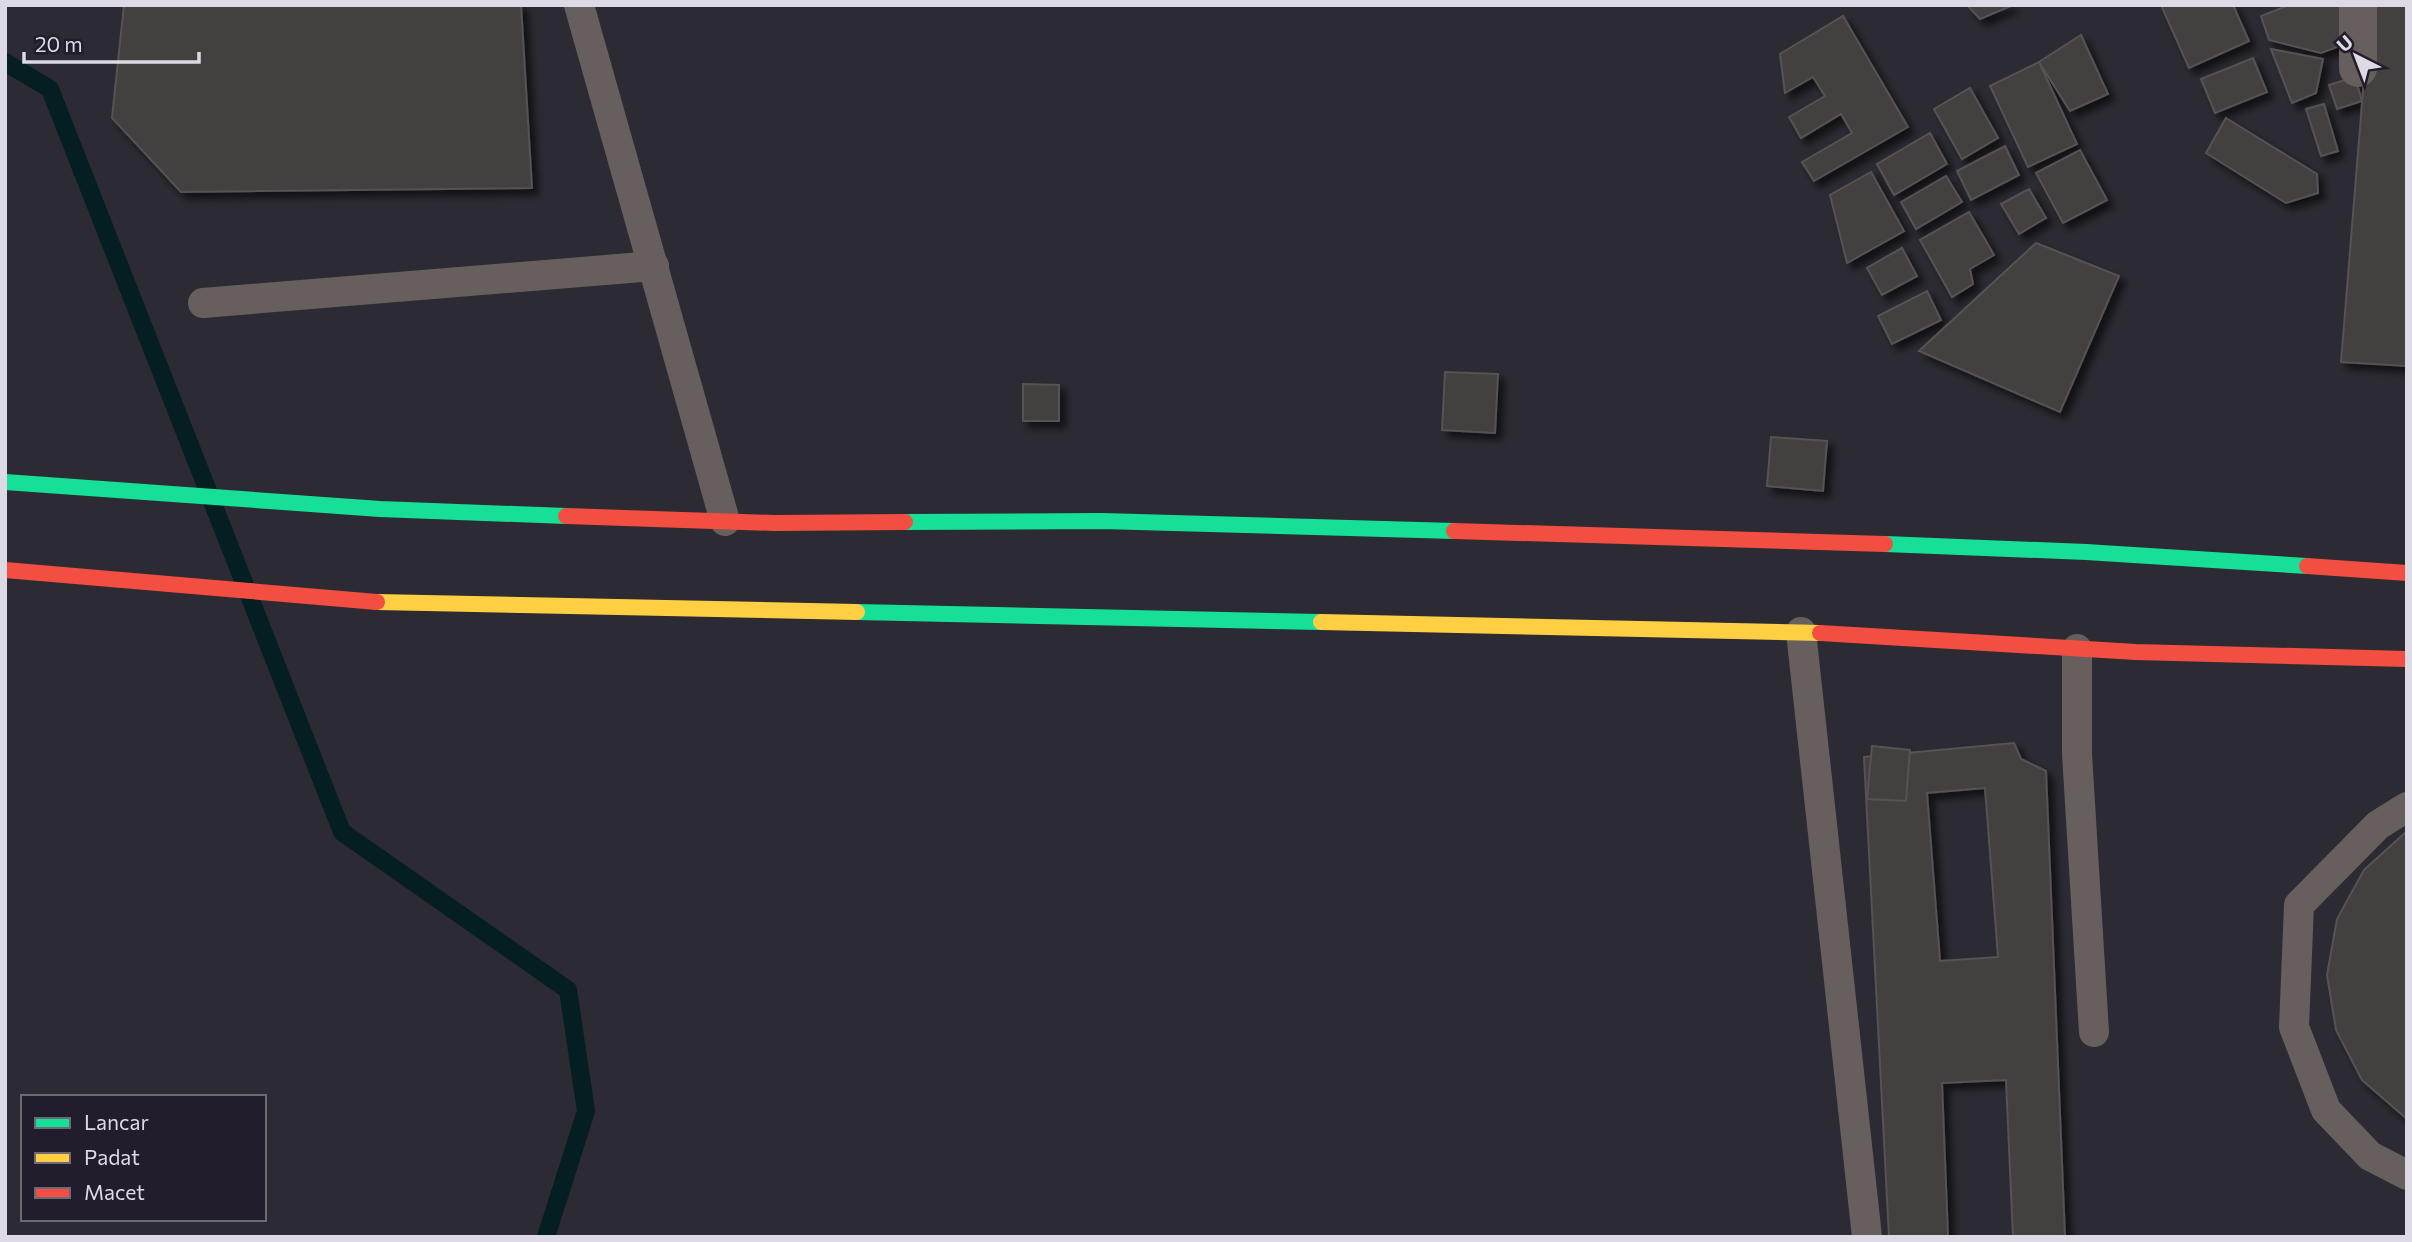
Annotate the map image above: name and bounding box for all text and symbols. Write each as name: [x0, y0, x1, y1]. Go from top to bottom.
scale bar: [24, 21, 200, 65]
north arrow: [2321, 21, 2391, 91]
text: U: [2331, 30, 2357, 56]
text: 20 m: [35, 31, 83, 56]
legend: [21, 1095, 266, 1221]
text: Lancar: [84, 1109, 149, 1134]
text: Padat: [84, 1144, 140, 1169]
text: Macet: [84, 1179, 145, 1204]

